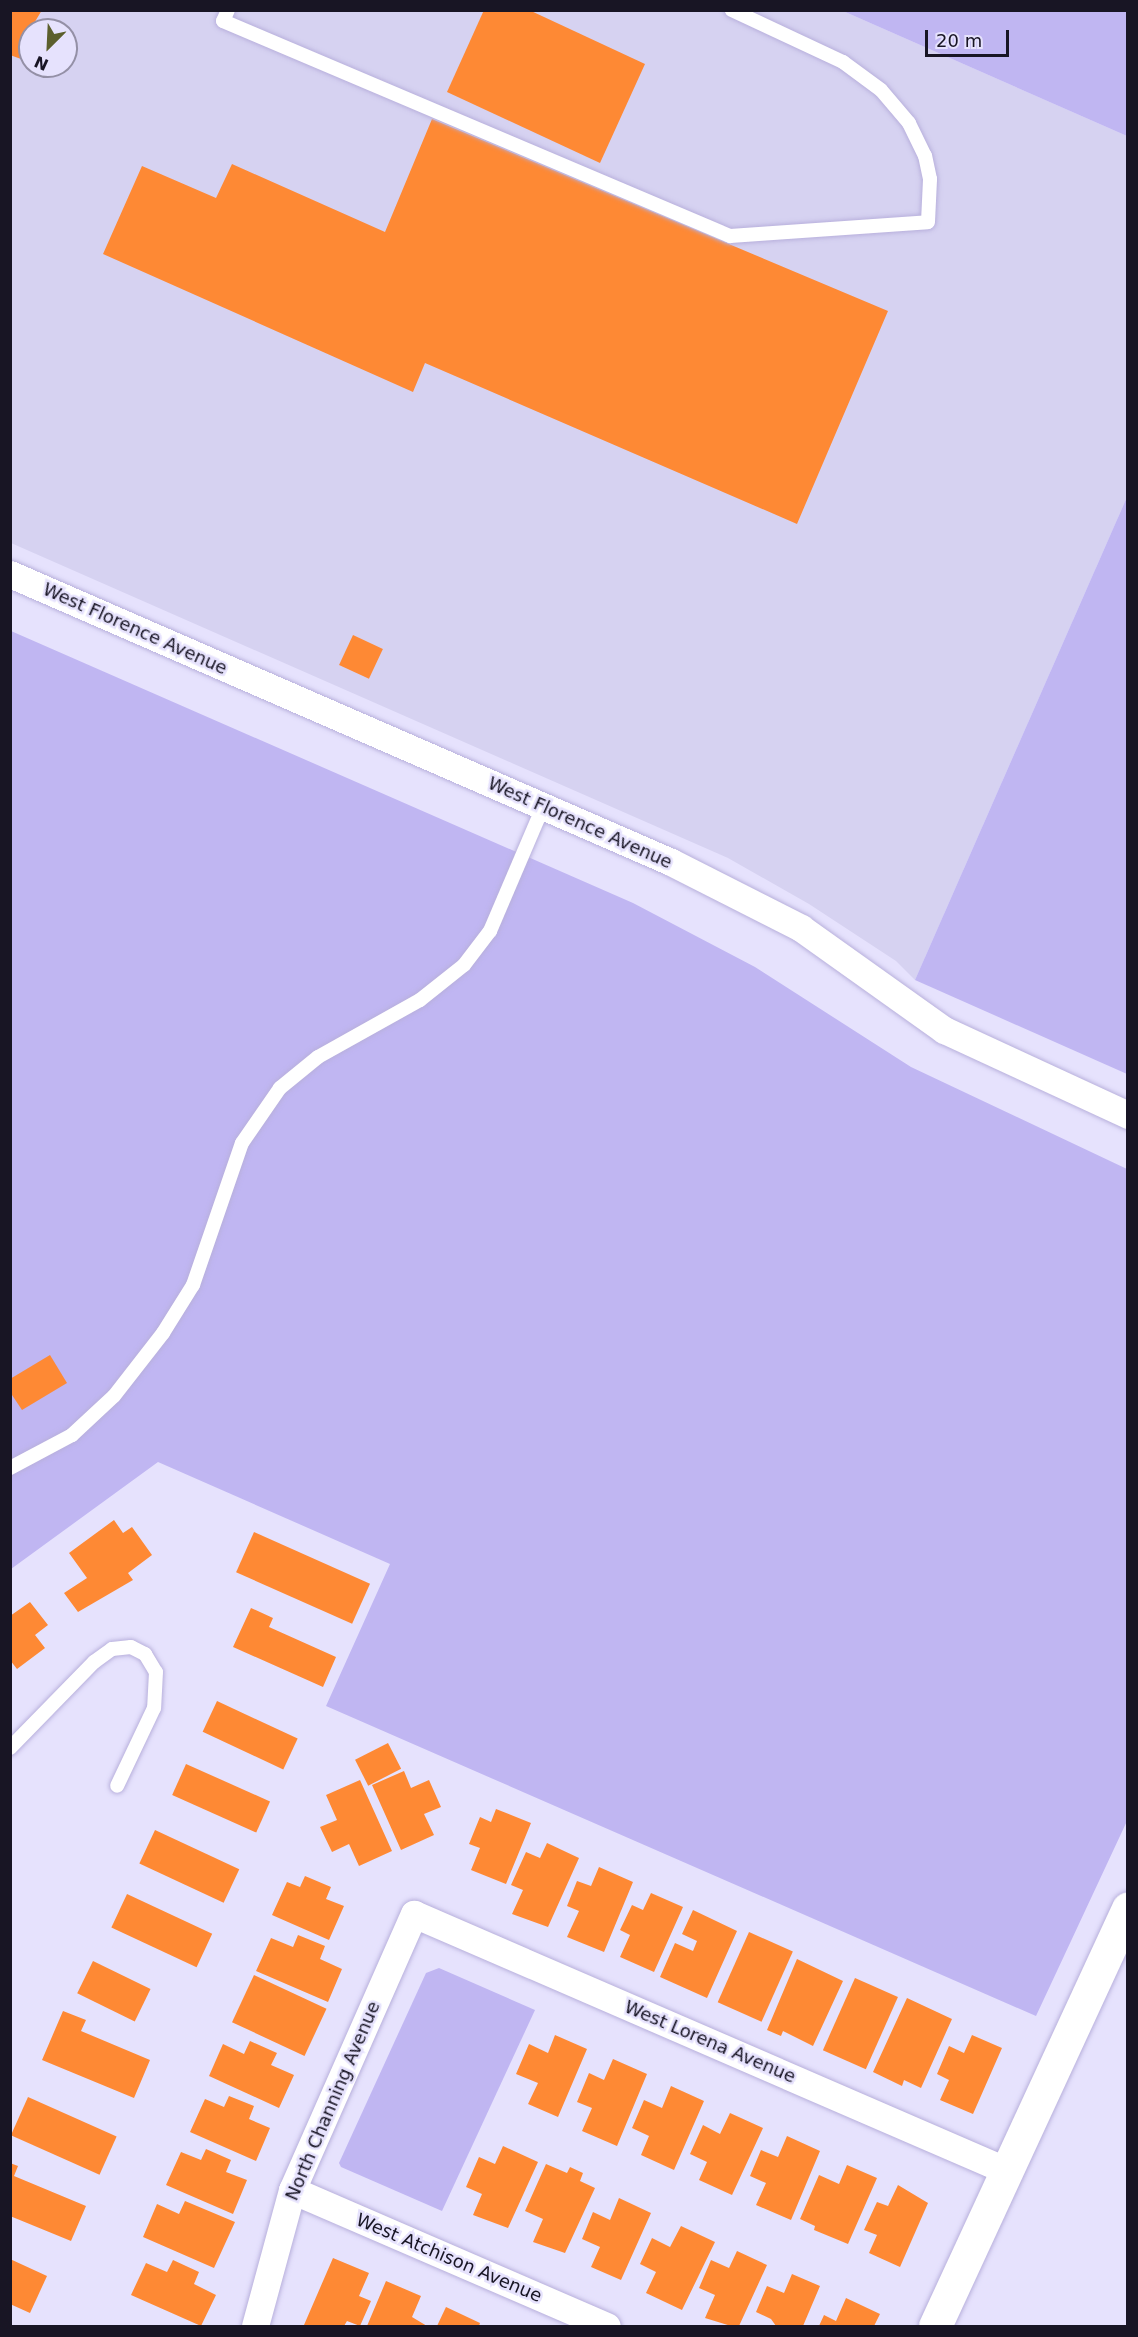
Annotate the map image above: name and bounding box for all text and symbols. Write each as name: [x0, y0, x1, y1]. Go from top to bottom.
north arrow: [18, 18, 78, 78]
scale bar: [928, 18, 1012, 56]
text: 20 m: [936, 30, 982, 51]
text: N: [31, 52, 51, 74]
street label: West Florence Avenue: [40, 579, 230, 679]
street label: West Florence Avenue: [485, 773, 675, 873]
street label: West Lorena Avenue: [621, 1996, 799, 2088]
street label: North Channing Avenue: [281, 1998, 385, 2204]
street label: West Atchison Avenue: [353, 2209, 545, 2307]

